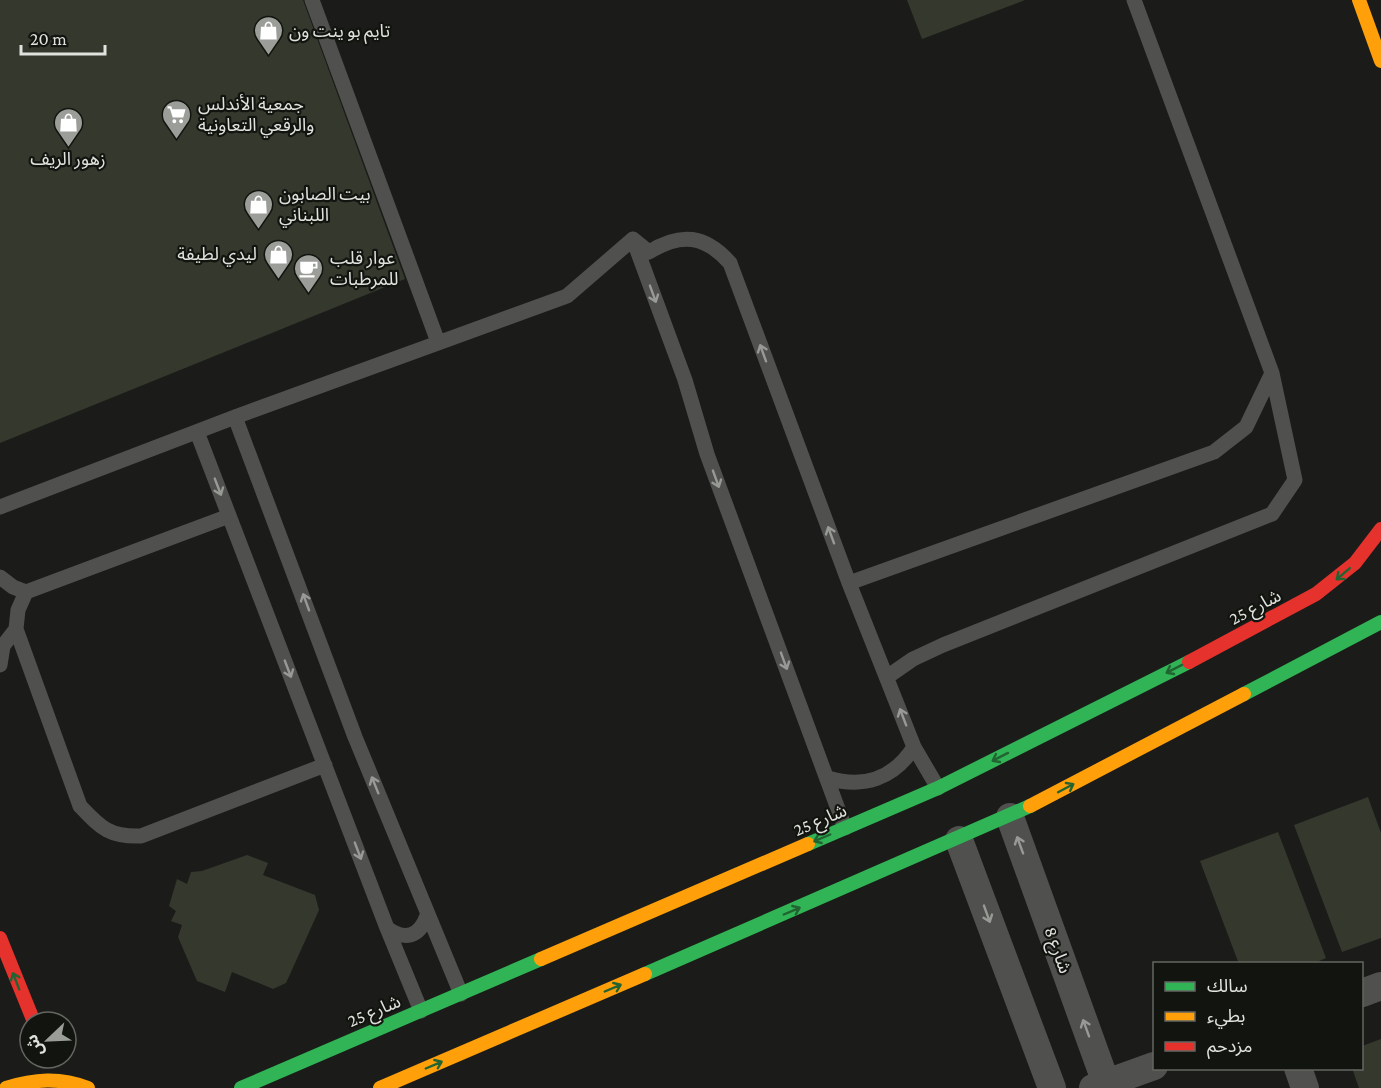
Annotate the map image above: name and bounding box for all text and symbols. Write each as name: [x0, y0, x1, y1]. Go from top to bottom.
shop icon: تايم بو ينت ون: [252, 15, 284, 57]
scale bar: [21, 18, 105, 56]
place label: تايم بو ينت ون: [289, 21, 390, 44]
text: 20 m: [30, 29, 67, 49]
place label: جمعية الأندلس والرقعي التعاونية: [198, 94, 314, 138]
supermarket icon: جمعية الأندلس والرقعي التعاونية: [161, 98, 193, 140]
shop icon: زهور الريف: [52, 106, 84, 148]
place label: زهور الريف: [30, 149, 106, 170]
place label: بيت الصابون اللبناني: [279, 184, 371, 228]
shop icon: بيت الصابون اللبناني: [242, 188, 274, 230]
shop icon: ليدي لطيفة: [262, 238, 294, 280]
place label: ليدي لطيفة: [177, 244, 257, 267]
place label: عوار قلب للمرطبات: [330, 248, 399, 290]
cafe icon: عوار قلب للمرطبات: [293, 252, 325, 294]
one-way arrow: [649, 284, 660, 303]
one-way arrow: [757, 344, 768, 362]
one-way arrow: [711, 469, 722, 487]
one-way arrow: [213, 477, 224, 496]
one-way arrow: [825, 527, 836, 545]
one-way arrow: [1336, 567, 1351, 581]
street label: شارع 25: [1226, 585, 1286, 632]
one-way arrow: [299, 594, 310, 612]
one-way arrow: [779, 651, 790, 670]
one-way arrow: [283, 659, 294, 678]
one-way arrow: [1165, 664, 1183, 676]
one-way arrow: [896, 708, 907, 727]
one-way arrow: [991, 751, 1009, 763]
one-way arrow: [369, 776, 380, 795]
one-way arrow: [1056, 782, 1074, 793]
street label: شارع 25: [791, 800, 851, 844]
one-way arrow: [814, 833, 832, 844]
one-way arrow: [1014, 836, 1025, 855]
one-way arrow: [353, 841, 364, 860]
one-way arrow: [982, 904, 993, 923]
one-way arrow: [783, 905, 801, 916]
street label: شارع 8: [1037, 924, 1076, 977]
legend: [1153, 962, 1363, 1070]
one-way arrow: [9, 972, 20, 991]
text: سالك: [1207, 976, 1248, 996]
one-way arrow: [604, 982, 622, 993]
street label: شارع 25: [345, 991, 405, 1035]
text: بطيء: [1207, 1006, 1245, 1029]
north arrow: [18, 1010, 78, 1070]
one-way arrow: [1079, 1019, 1090, 1038]
text: ش: [23, 1032, 48, 1059]
text: مزدحم: [1207, 1036, 1252, 1059]
one-way arrow: [424, 1059, 443, 1070]

